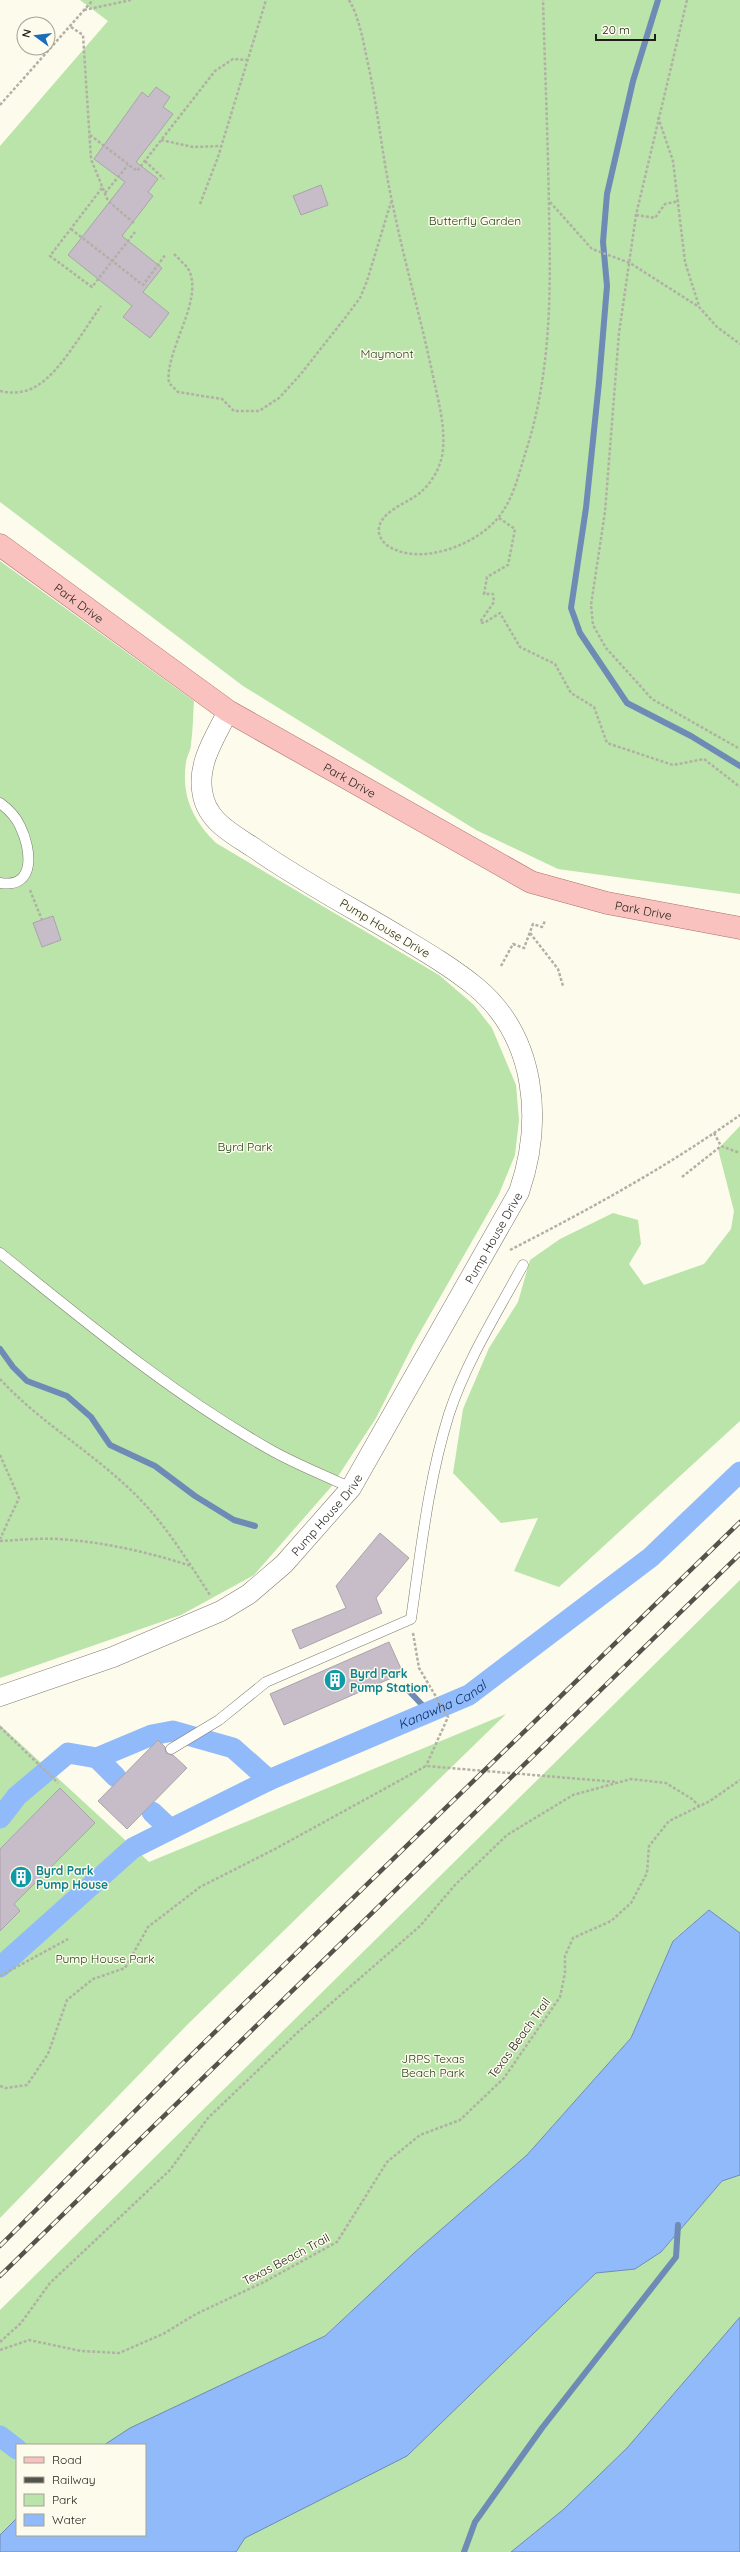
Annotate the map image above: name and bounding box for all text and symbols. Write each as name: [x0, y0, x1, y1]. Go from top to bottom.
north arrow: [16, 16, 56, 56]
scale bar: [596, 16, 655, 42]
text: 20 m: [602, 22, 630, 37]
text: N: [19, 28, 34, 39]
park label: Butterfly Garden: [429, 213, 521, 228]
park label: Maymont: [360, 346, 414, 361]
street label: Park Drive: [52, 580, 107, 626]
street label: Park Drive: [321, 759, 379, 801]
street label: Pump House Drive: [337, 895, 433, 961]
street label: Park Drive: [614, 897, 673, 923]
park label: Byrd Park: [218, 1139, 272, 1154]
street label: Pump House Drive: [461, 1189, 525, 1286]
street label: Pump House Drive: [288, 1471, 365, 1559]
place label: Byrd Park Pump Station: [350, 1666, 428, 1695]
building icon: Byrd Park Pump Station: [322, 1667, 348, 1693]
water label: Kanawha Canal: [395, 1676, 491, 1732]
place label: Byrd Park Pump House: [36, 1863, 108, 1892]
building icon: Byrd Park Pump House: [8, 1864, 34, 1890]
park label: Pump House Park: [55, 1951, 155, 1966]
street label: Texas Beach Trail: [485, 1995, 553, 2081]
park label: JRPS Texas Beach Park: [401, 2051, 465, 2080]
street label: Texas Beach Trail: [240, 2230, 332, 2288]
legend: [16, 2444, 146, 2536]
text: Road: [52, 2452, 82, 2467]
text: Railway: [52, 2472, 96, 2487]
text: Park: [52, 2492, 77, 2507]
text: Water: [52, 2512, 87, 2527]

